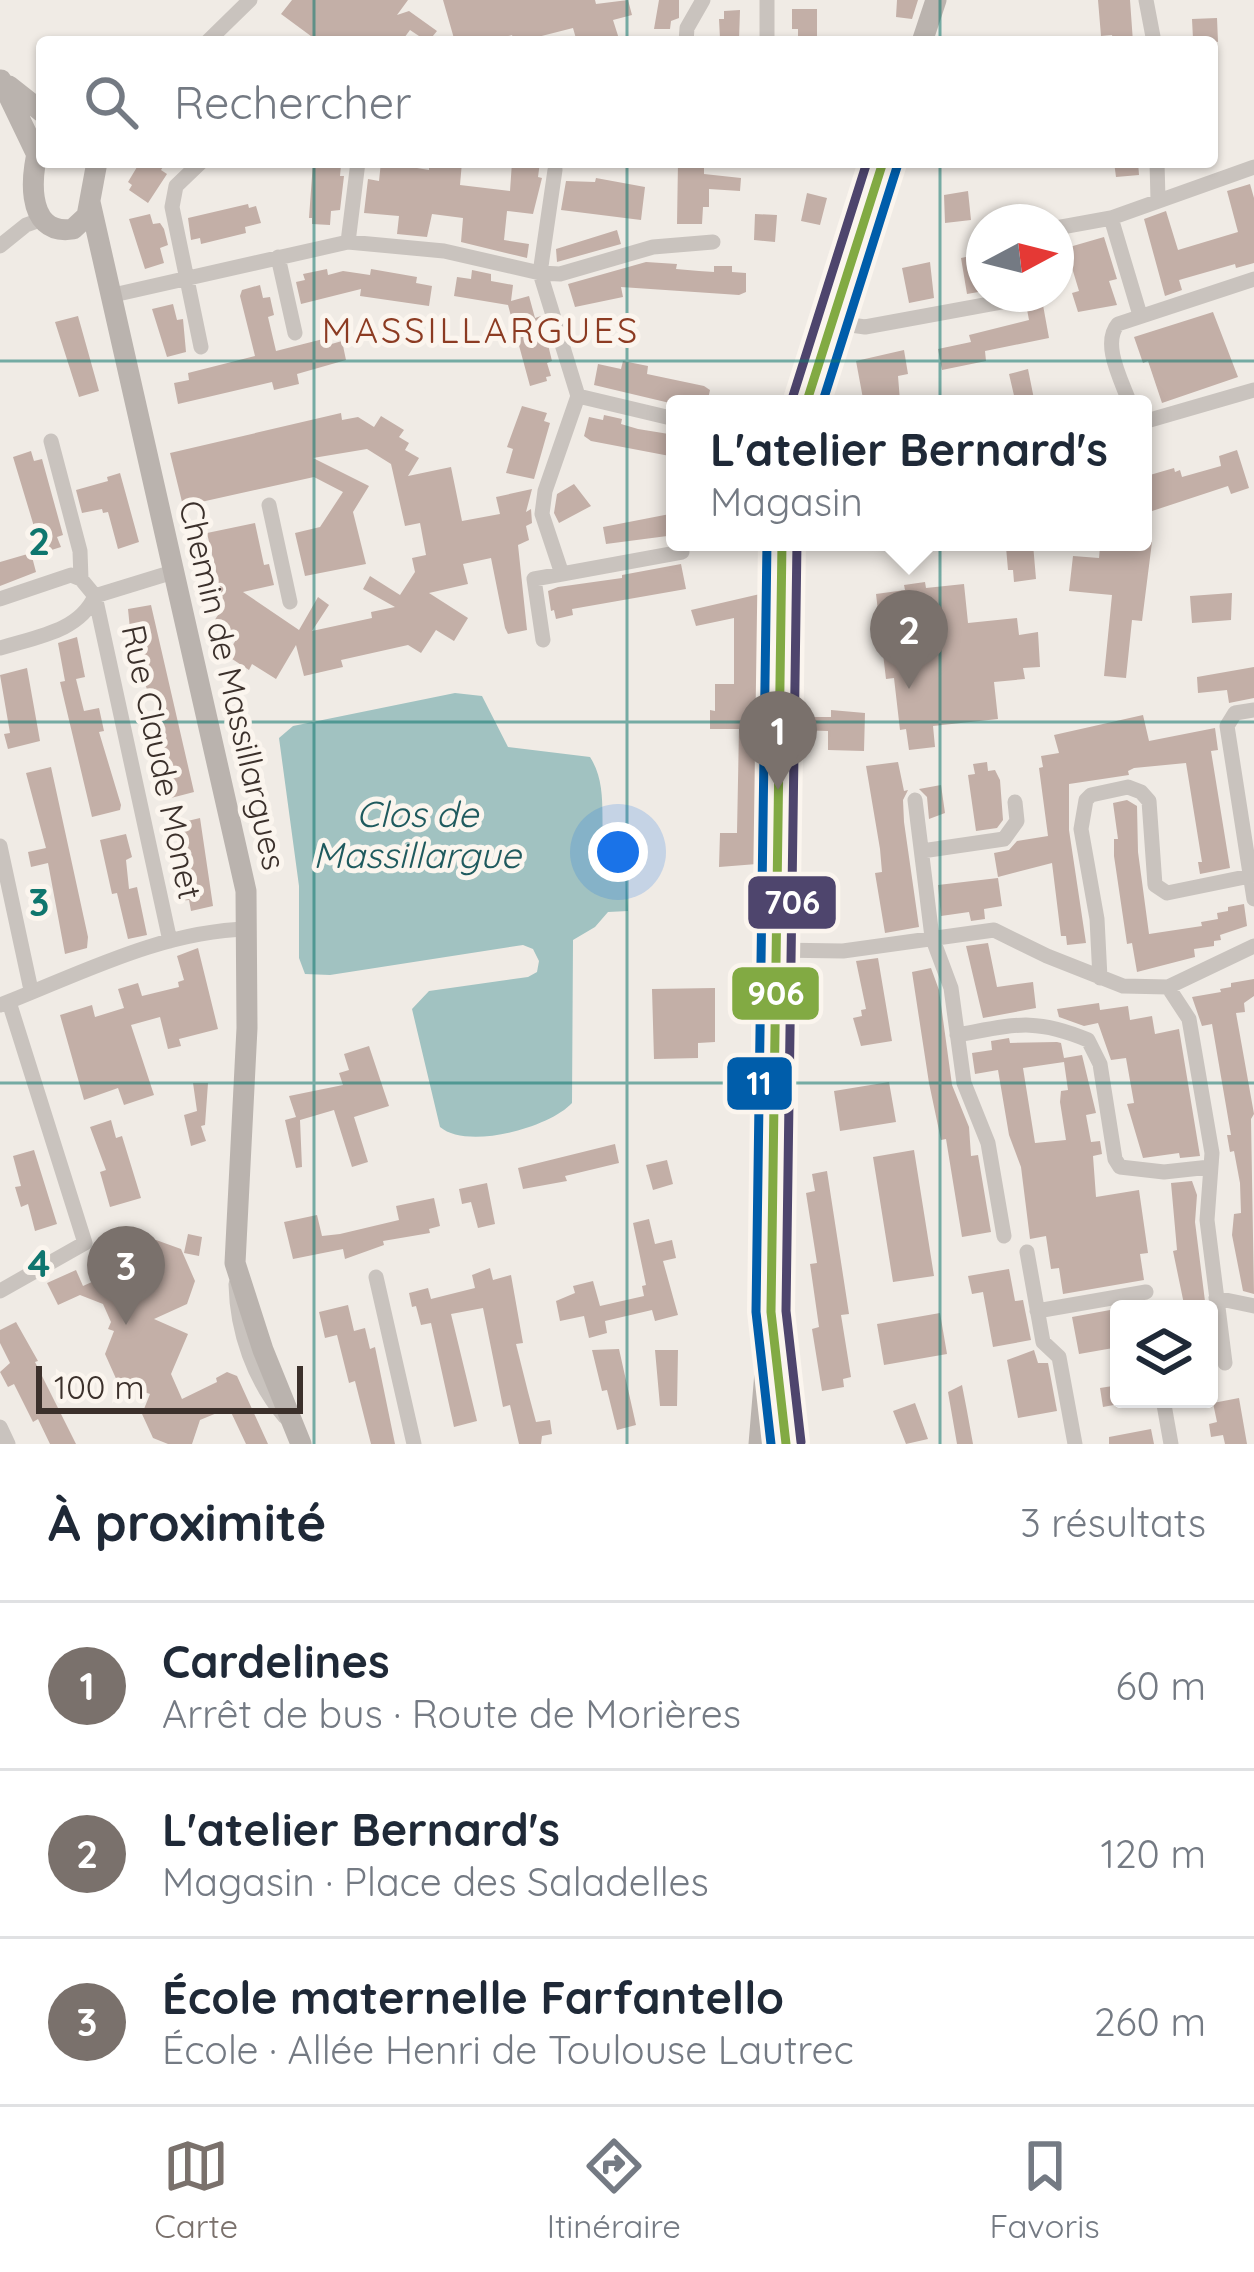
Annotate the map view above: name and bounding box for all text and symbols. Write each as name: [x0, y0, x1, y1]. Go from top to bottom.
search box: [36, 36, 1218, 168]
icon: search: [78, 69, 144, 135]
text: Rechercher: [174, 74, 412, 130]
north arrow: [966, 204, 1074, 312]
district label: MASSILLARGUES: [322, 307, 640, 352]
popup: [666, 395, 1152, 551]
text: L'atelier Bernard's: [710, 421, 1108, 477]
text: Magasin: [710, 477, 863, 526]
street label: Chemin de Massillargues: [171, 496, 296, 874]
text: 2: [28, 516, 50, 565]
pin: 2: [870, 590, 948, 689]
street label: Rue Claude Monet: [113, 621, 212, 903]
pin: 1: [739, 691, 817, 790]
water label: Clos de Massillargue: [313, 791, 523, 877]
your location: [588, 822, 648, 882]
line badge: 706: [746, 874, 838, 931]
text: 3: [29, 877, 49, 926]
text: 706: [764, 881, 820, 922]
line badge: 906: [730, 965, 821, 1022]
text: 906: [747, 972, 805, 1013]
line badge: 11: [725, 1055, 794, 1112]
text: 11: [746, 1062, 772, 1103]
pin: 3: [87, 1226, 165, 1325]
text: 4: [28, 1238, 50, 1287]
map controls: [1110, 1300, 1218, 1408]
button: layers: [1110, 1300, 1218, 1408]
scale bar: [36, 1360, 303, 1413]
text: 100 m: [54, 1366, 145, 1407]
text: À proximité: [48, 1490, 326, 1554]
text: 3 résultats: [1020, 1498, 1206, 1547]
text: Cardelines: [162, 1633, 390, 1689]
text: 1: [79, 1661, 95, 1710]
text: 60 m: [1116, 1661, 1206, 1710]
text: Arrêt de bus · Route de Morières: [162, 1689, 741, 1738]
text: L'atelier Bernard's: [162, 1801, 560, 1857]
text: 2: [76, 1829, 98, 1878]
text: 120 m: [1101, 1829, 1206, 1878]
text: Magasin · Place des Saladelles: [162, 1857, 709, 1906]
text: École maternelle Farfantello: [162, 1969, 784, 2025]
text: 3: [77, 1997, 97, 2046]
text: 260 m: [1094, 1997, 1206, 2046]
text: École · Allée Henri de Toulouse Lautrec: [162, 2025, 854, 2074]
tab: Carte: [154, 2133, 238, 2246]
tab: Itinéraire: [547, 2133, 681, 2246]
tab: Favoris: [990, 2133, 1100, 2246]

